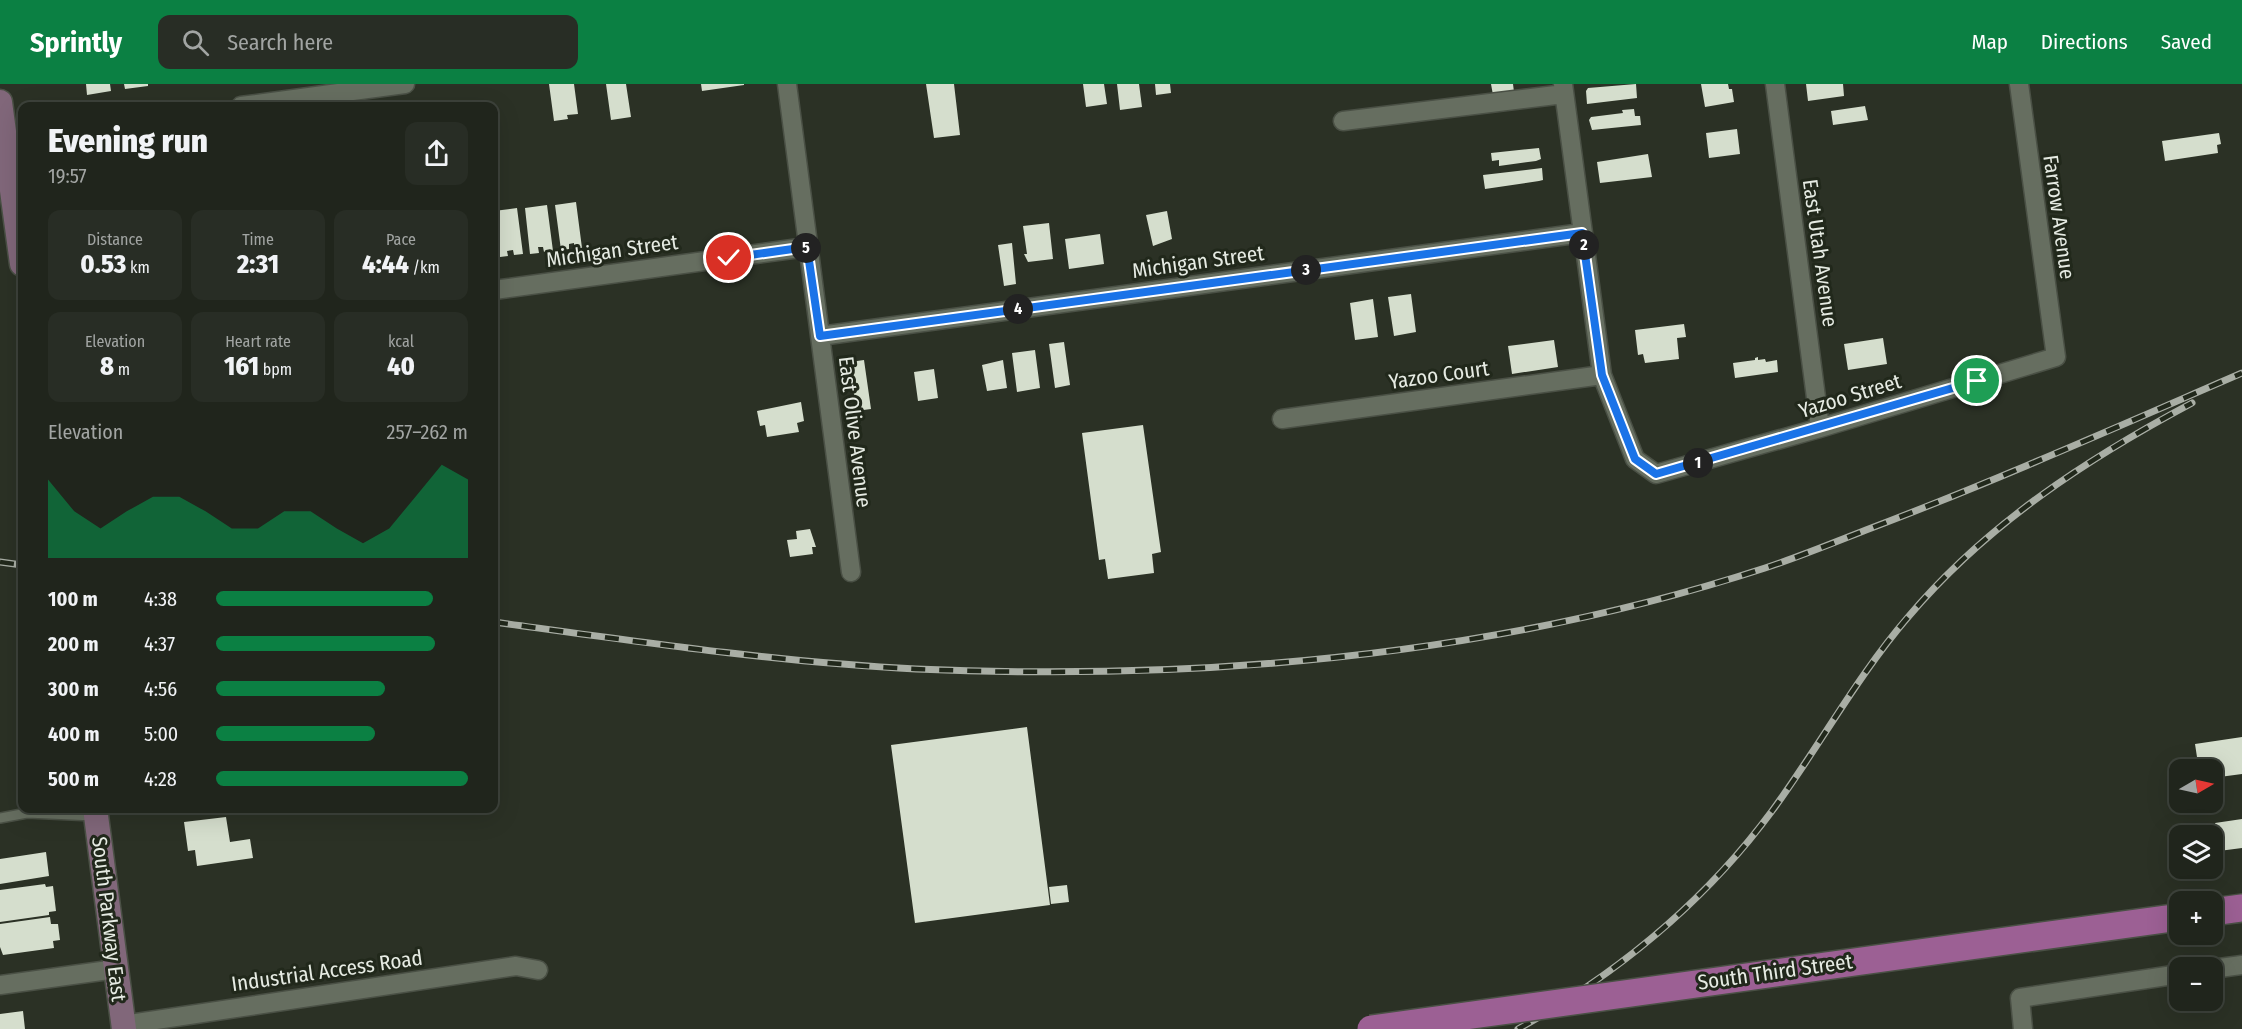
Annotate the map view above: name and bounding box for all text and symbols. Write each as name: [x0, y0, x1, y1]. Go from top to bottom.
search box: [158, 15, 578, 69]
text: Sprintly: [30, 26, 122, 59]
icon: search: [179, 26, 212, 59]
text: Search here: [227, 29, 333, 56]
text: Map: [1971, 29, 2008, 55]
text: Directions: [2041, 29, 2128, 55]
text: Saved: [2161, 29, 2212, 55]
text: Evening run: [48, 121, 208, 161]
button: share: [405, 122, 468, 185]
street label: Farrow Avenue: [2037, 153, 2081, 281]
text: 19:57: [48, 164, 87, 188]
street label: East Utah Avenue: [1797, 177, 1843, 329]
street label: Michigan Street: [544, 229, 680, 273]
text: Distance: [87, 230, 143, 249]
text: Time: [242, 230, 274, 249]
text: Pace: [386, 230, 416, 249]
pin: 2: [1569, 230, 1599, 260]
pin: [703, 232, 754, 283]
pin: 5: [791, 233, 821, 263]
text: 2: [1580, 235, 1588, 254]
text: 5: [802, 238, 810, 257]
street label: Michigan Street: [1130, 240, 1266, 284]
icon: check: [712, 241, 745, 274]
text: 0.53: [80, 249, 126, 280]
text: 2:31: [237, 249, 279, 280]
text: 4:44: [362, 249, 409, 280]
pin: 3: [1291, 255, 1321, 285]
text: km: [126, 258, 150, 277]
text: /km: [409, 258, 440, 277]
text: 3: [1302, 260, 1310, 279]
pin: 4: [1003, 294, 1033, 324]
text: 4: [1014, 299, 1022, 318]
text: Elevation: [85, 332, 145, 351]
text: Heart rate: [225, 332, 291, 351]
text: kcal: [388, 332, 414, 351]
text: 8: [100, 351, 114, 382]
text: 161: [224, 351, 259, 382]
text: 40: [387, 351, 415, 382]
street label: East Olive Avenue: [833, 355, 877, 509]
street label: Yazoo Court: [1387, 355, 1491, 395]
pin: [1951, 355, 2002, 406]
text: m: [114, 360, 130, 379]
text: bpm: [259, 360, 292, 379]
icon: arrive: [1960, 364, 1993, 397]
street label: Yazoo Street: [1796, 368, 1905, 424]
text: Elevation: [48, 420, 123, 444]
text: 257–262 m: [387, 420, 468, 444]
pin: 1: [1683, 448, 1713, 478]
text: 1: [1695, 453, 1701, 472]
text: 100 m: [48, 587, 98, 611]
text: 4:38: [144, 587, 177, 611]
text: 200 m: [48, 632, 99, 656]
text: 4:37: [144, 632, 175, 656]
text: 300 m: [48, 677, 99, 701]
text: 4:56: [144, 677, 177, 701]
text: 400 m: [48, 722, 100, 746]
text: 5:00: [144, 722, 178, 746]
north arrow: [2169, 759, 2223, 813]
map controls: [2169, 759, 2223, 1011]
text: 500 m: [48, 767, 99, 791]
text: 4:28: [144, 767, 177, 791]
button: layers: [2169, 825, 2223, 879]
street label: South Parkway East: [86, 835, 132, 1003]
button: +: [2169, 891, 2223, 945]
street label: Industrial Access Road: [230, 945, 424, 997]
street label: South Third Street: [1696, 948, 1854, 996]
button: −: [2169, 957, 2223, 1011]

